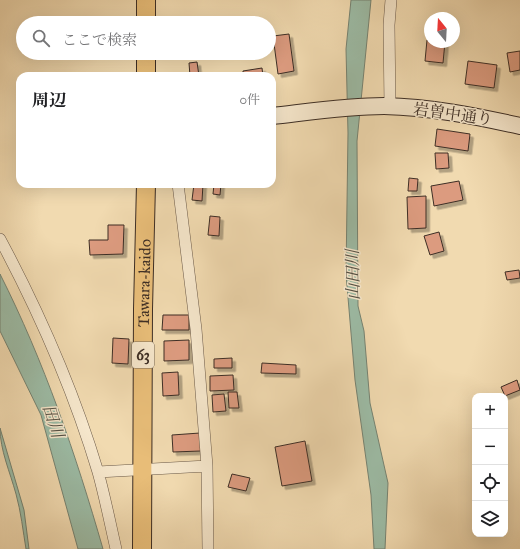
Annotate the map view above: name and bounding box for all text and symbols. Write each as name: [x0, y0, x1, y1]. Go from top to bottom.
north arrow: [424, 12, 460, 48]
search box: [16, 16, 276, 60]
icon: search: [30, 27, 52, 49]
text: ここで検索: [62, 31, 137, 49]
text: 周辺: [32, 90, 66, 111]
text: 0件: [239, 92, 260, 108]
street label: 岩曽中通り: [412, 99, 494, 129]
street label: Tawara-kaido: [133, 239, 154, 327]
water label: 山田川: [342, 247, 364, 301]
road number: 63: [132, 342, 154, 368]
map controls: [472, 393, 508, 537]
button: +: [472, 393, 508, 429]
water label: 田川: [38, 402, 69, 442]
button: −: [472, 429, 508, 465]
button: locate: [472, 465, 508, 501]
button: layers: [472, 501, 508, 537]

